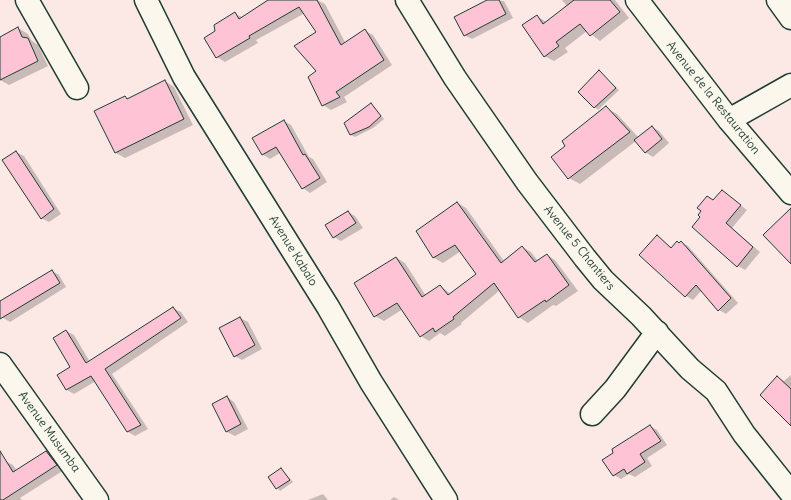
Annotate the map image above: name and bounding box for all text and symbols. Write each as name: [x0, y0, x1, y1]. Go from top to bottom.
street label: Avenue de la Restauration: [663, 39, 763, 157]
street label: Avenue 5 Chantiers: [540, 203, 618, 293]
street label: Avenue Kabalo: [266, 213, 320, 289]
street label: Avenue Musumba: [15, 389, 83, 475]

